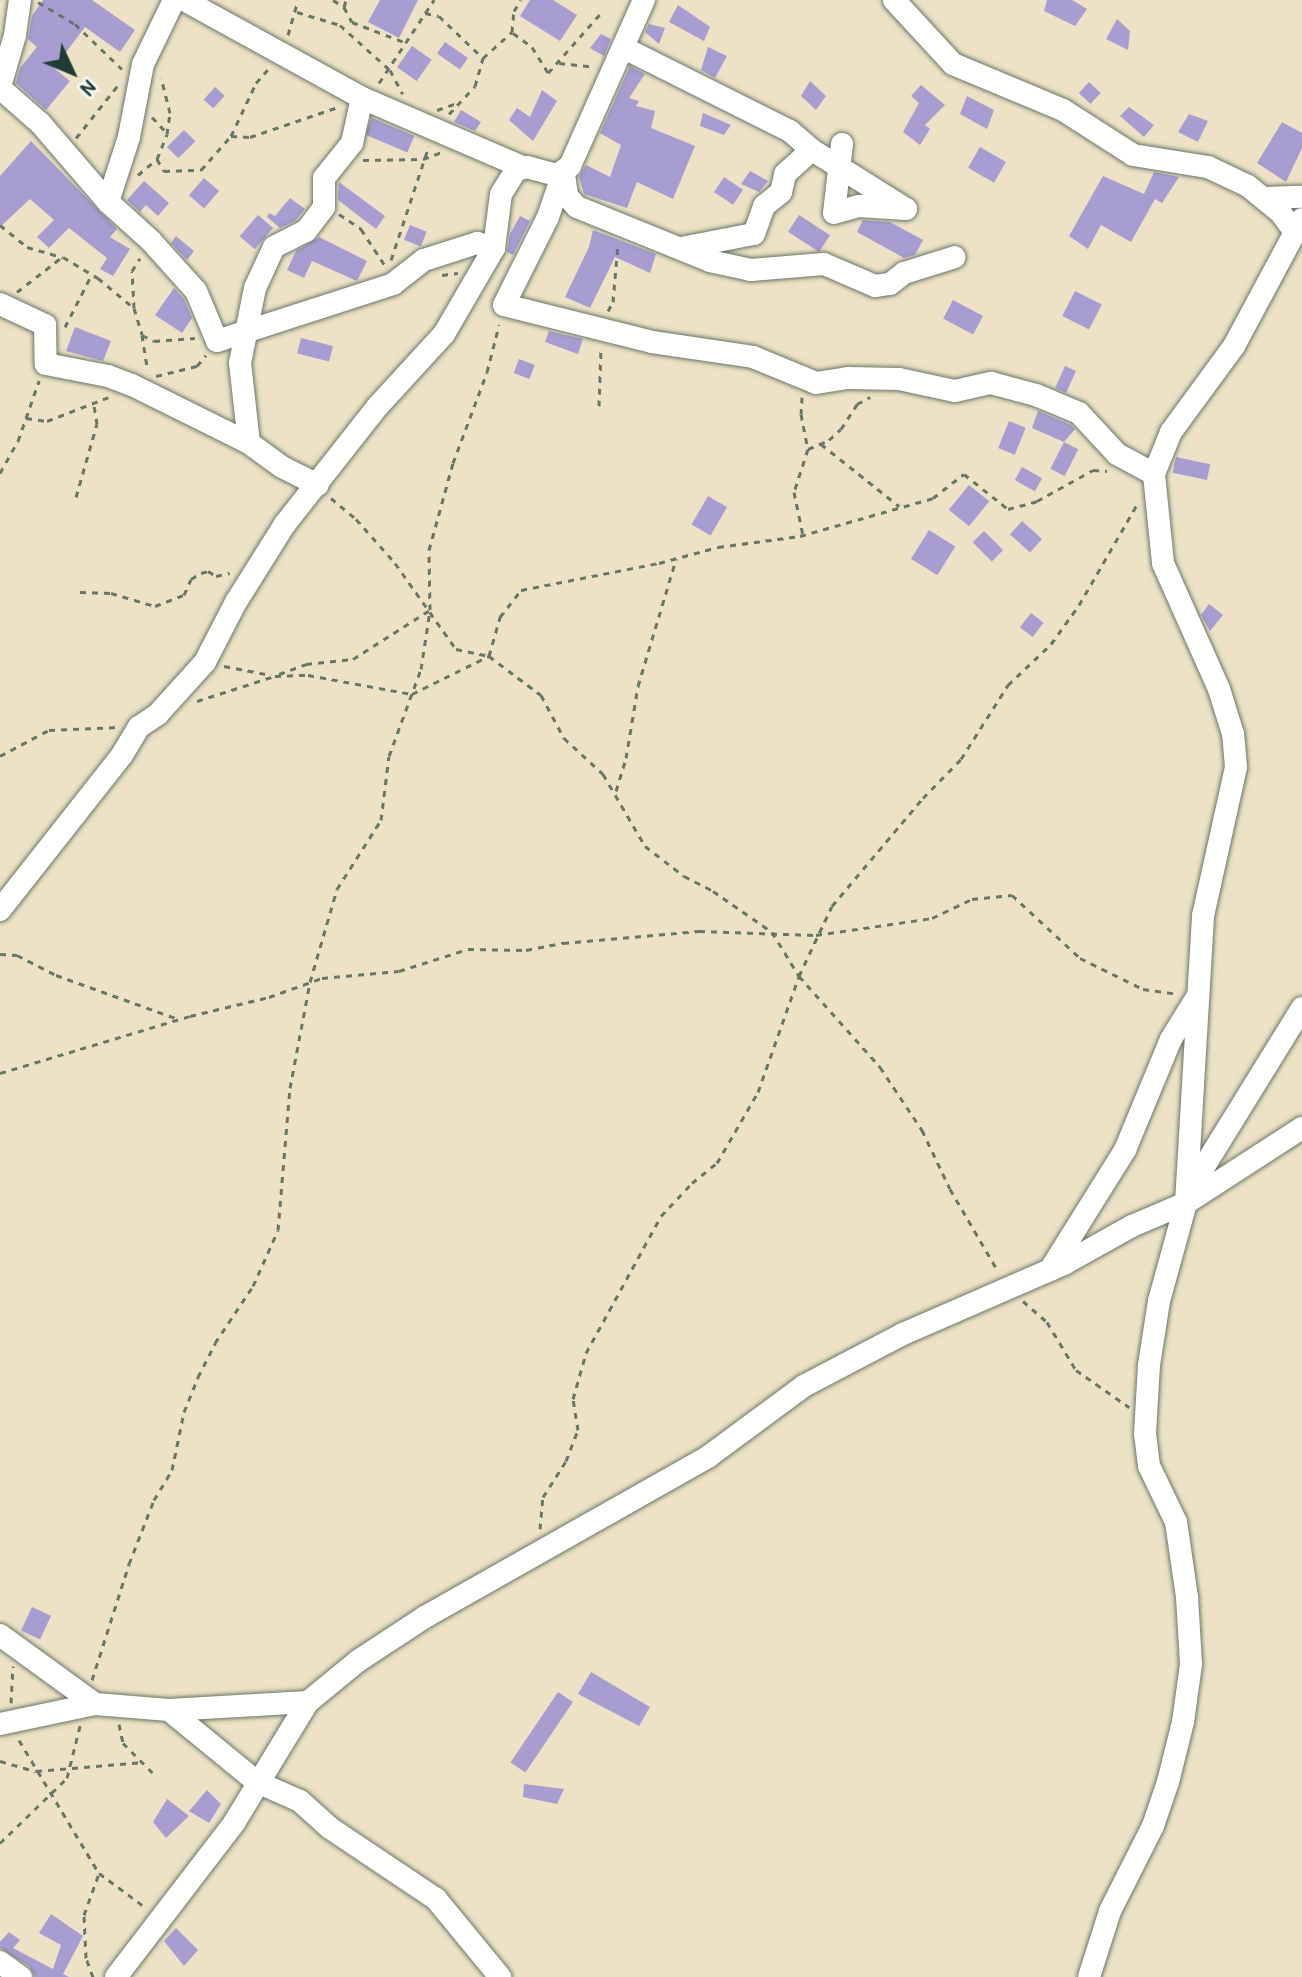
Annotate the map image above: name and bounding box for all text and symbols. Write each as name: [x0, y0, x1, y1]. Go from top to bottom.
north arrow: [32, 32, 112, 112]
text: N: [74, 74, 104, 103]

